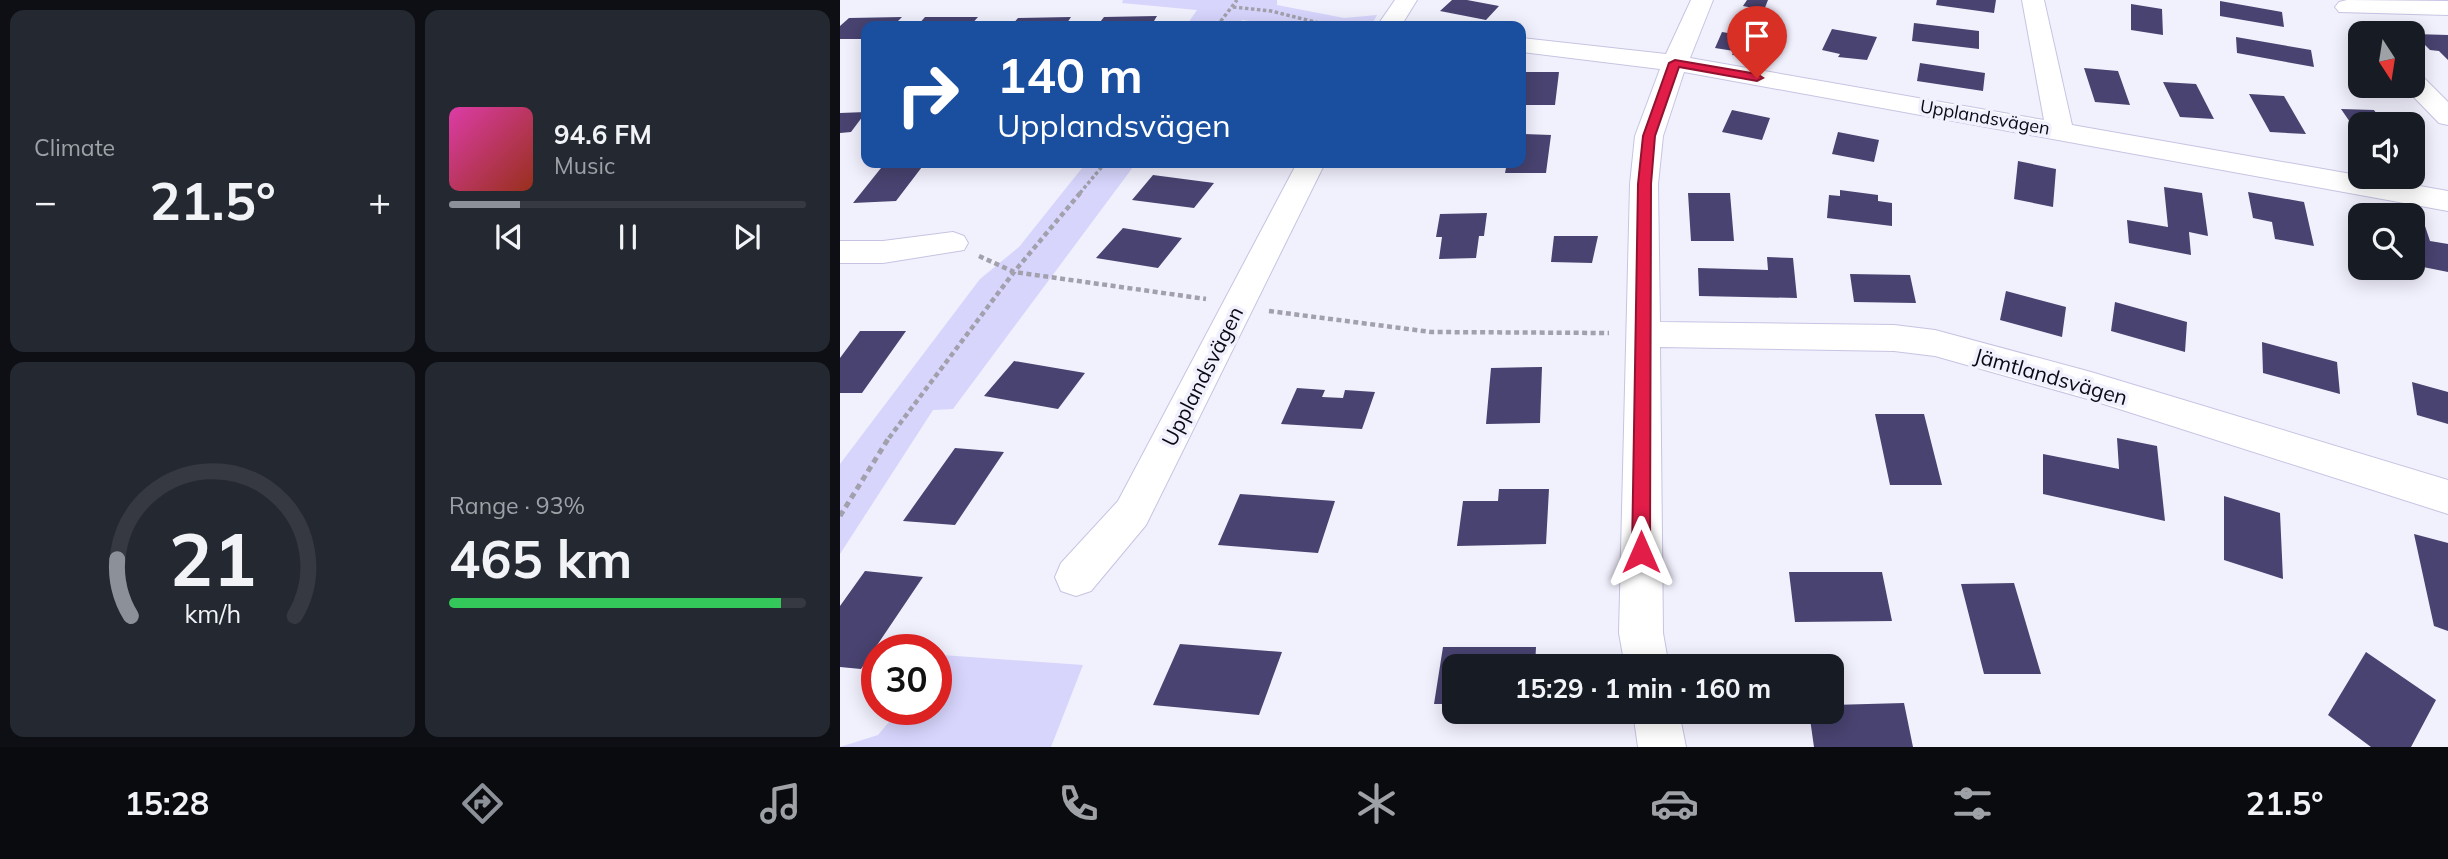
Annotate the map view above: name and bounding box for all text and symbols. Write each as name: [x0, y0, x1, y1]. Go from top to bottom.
pin: [1727, 6, 1787, 78]
icon: arrive: [1738, 17, 1776, 55]
north arrow: [2348, 21, 2426, 98]
map controls: [2348, 21, 2425, 280]
text: 140 m: [997, 44, 1143, 105]
icon: right: [882, 49, 973, 140]
street label: Upplandsvägen: [1918, 94, 2052, 140]
text: Upplandsvägen: [997, 105, 1231, 145]
button: sound: [2348, 112, 2425, 189]
text: 94.6 FM: [554, 118, 652, 151]
text: Climate: [34, 133, 115, 162]
text: Music: [554, 151, 615, 180]
text: 21.5°: [149, 168, 276, 233]
text: −: [34, 177, 57, 225]
text: +: [368, 177, 391, 225]
button: search: [2348, 203, 2425, 280]
icon: previous: [490, 218, 528, 256]
icon: pause: [609, 218, 647, 256]
icon: next: [728, 218, 766, 256]
street label: Upplandsvägen: [1156, 302, 1248, 450]
street label: Jämtlandsvägen: [1971, 342, 2131, 410]
text: Range · 93%: [449, 491, 585, 520]
text: 21: [169, 513, 256, 604]
position arrow: [1604, 515, 1678, 589]
text: 465 km: [449, 526, 632, 591]
text: km/h: [184, 597, 241, 628]
speed limit sign: 30: [861, 634, 952, 725]
text: 15:29 · 1 min · 160 m: [1515, 672, 1771, 705]
icon: directions: [458, 779, 507, 828]
icon: music: [756, 779, 805, 828]
icon: phone: [1054, 779, 1103, 828]
icon: climate: [1352, 779, 1401, 828]
icon: car: [1650, 779, 1699, 828]
icon: filters: [1948, 779, 1997, 828]
text: 15:28: [124, 783, 209, 823]
text: 21.5°: [2246, 783, 2323, 823]

